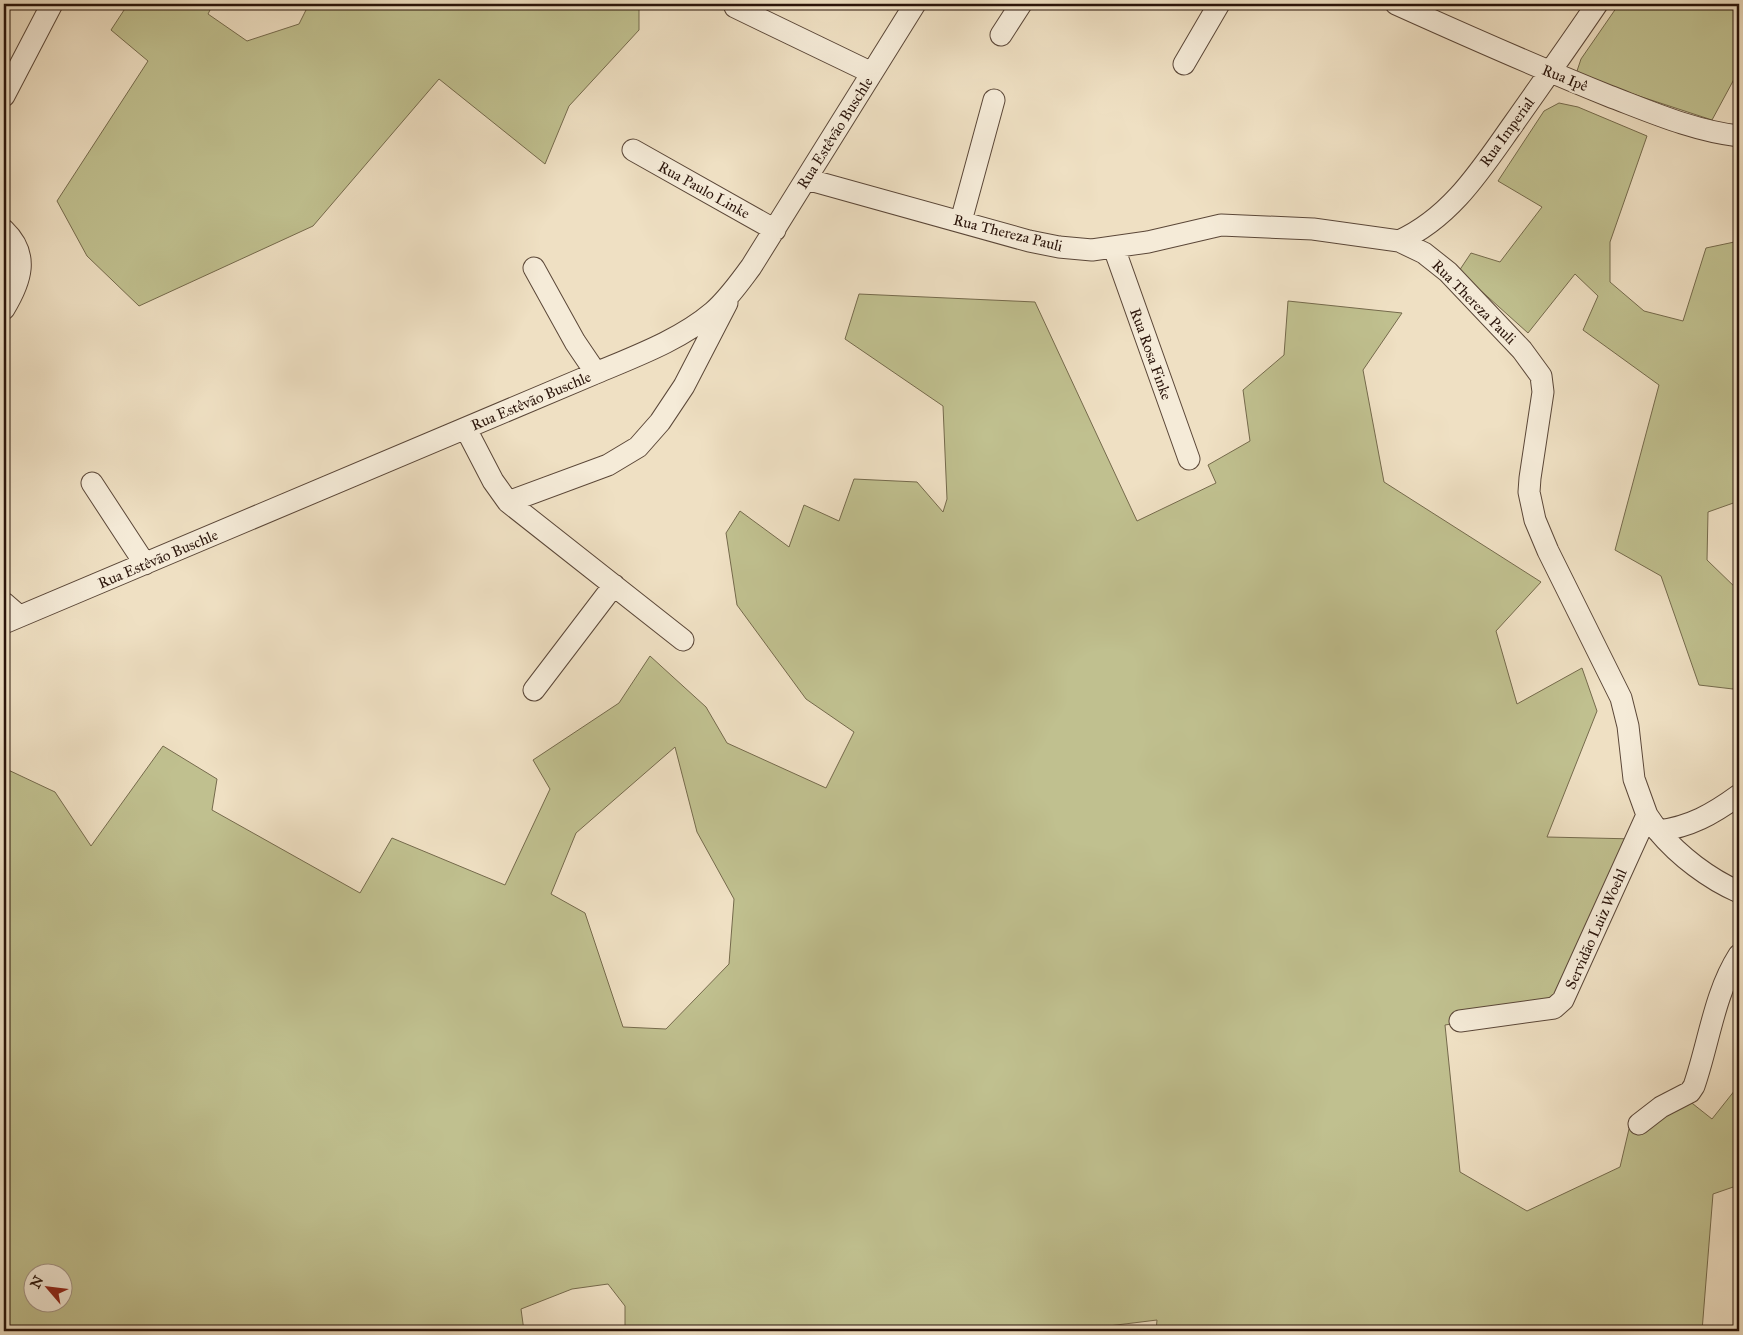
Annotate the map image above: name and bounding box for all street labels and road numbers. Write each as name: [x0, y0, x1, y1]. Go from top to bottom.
street label: Rua Ipê: [1539, 61, 1591, 95]
street label: Rua Estêvão Buschle: [793, 74, 877, 192]
street label: Rua Imperial: [1476, 93, 1539, 170]
street label: Rua Paulo Linke: [655, 157, 753, 223]
street label: Rua Thereza Pauli: [952, 211, 1064, 255]
street label: Rua Thereza Pauli: [1428, 256, 1520, 348]
street label: Rua Rosa Finke: [1126, 306, 1176, 402]
street label: Rua Estêvão Buschle: [468, 368, 594, 434]
street label: Rua Estêvão Buschle: [95, 526, 221, 592]
street label: Servidão Luiz Woehl: [1561, 865, 1631, 992]

